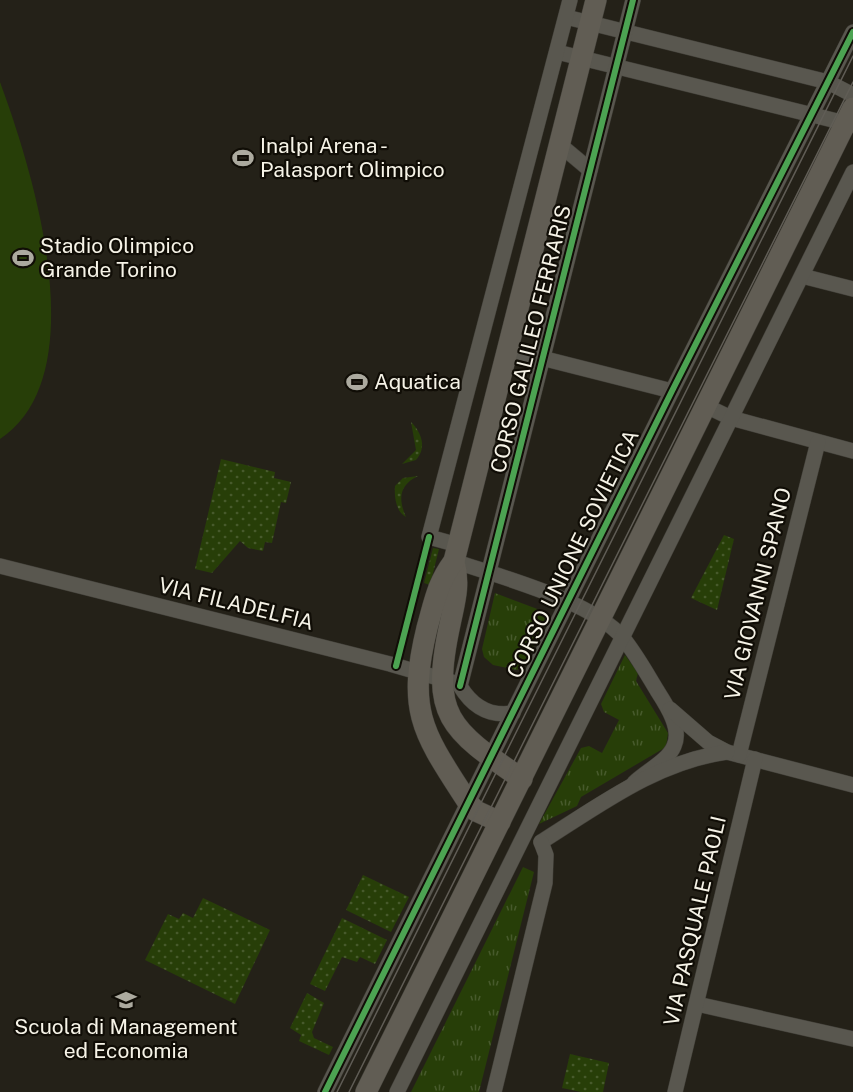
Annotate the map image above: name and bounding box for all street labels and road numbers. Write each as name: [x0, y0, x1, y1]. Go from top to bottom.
street label: CORSO GALILEO FERRARIS: [485, 202, 576, 475]
street label: CORSO UNIONE SOVIETICA: [501, 425, 644, 682]
street label: VIA GIOVANNI SPANO: [719, 485, 796, 703]
street label: VIA FILADELFIA: [156, 572, 316, 635]
street label: VIA PASQUALE PAOLI: [658, 813, 731, 1028]

